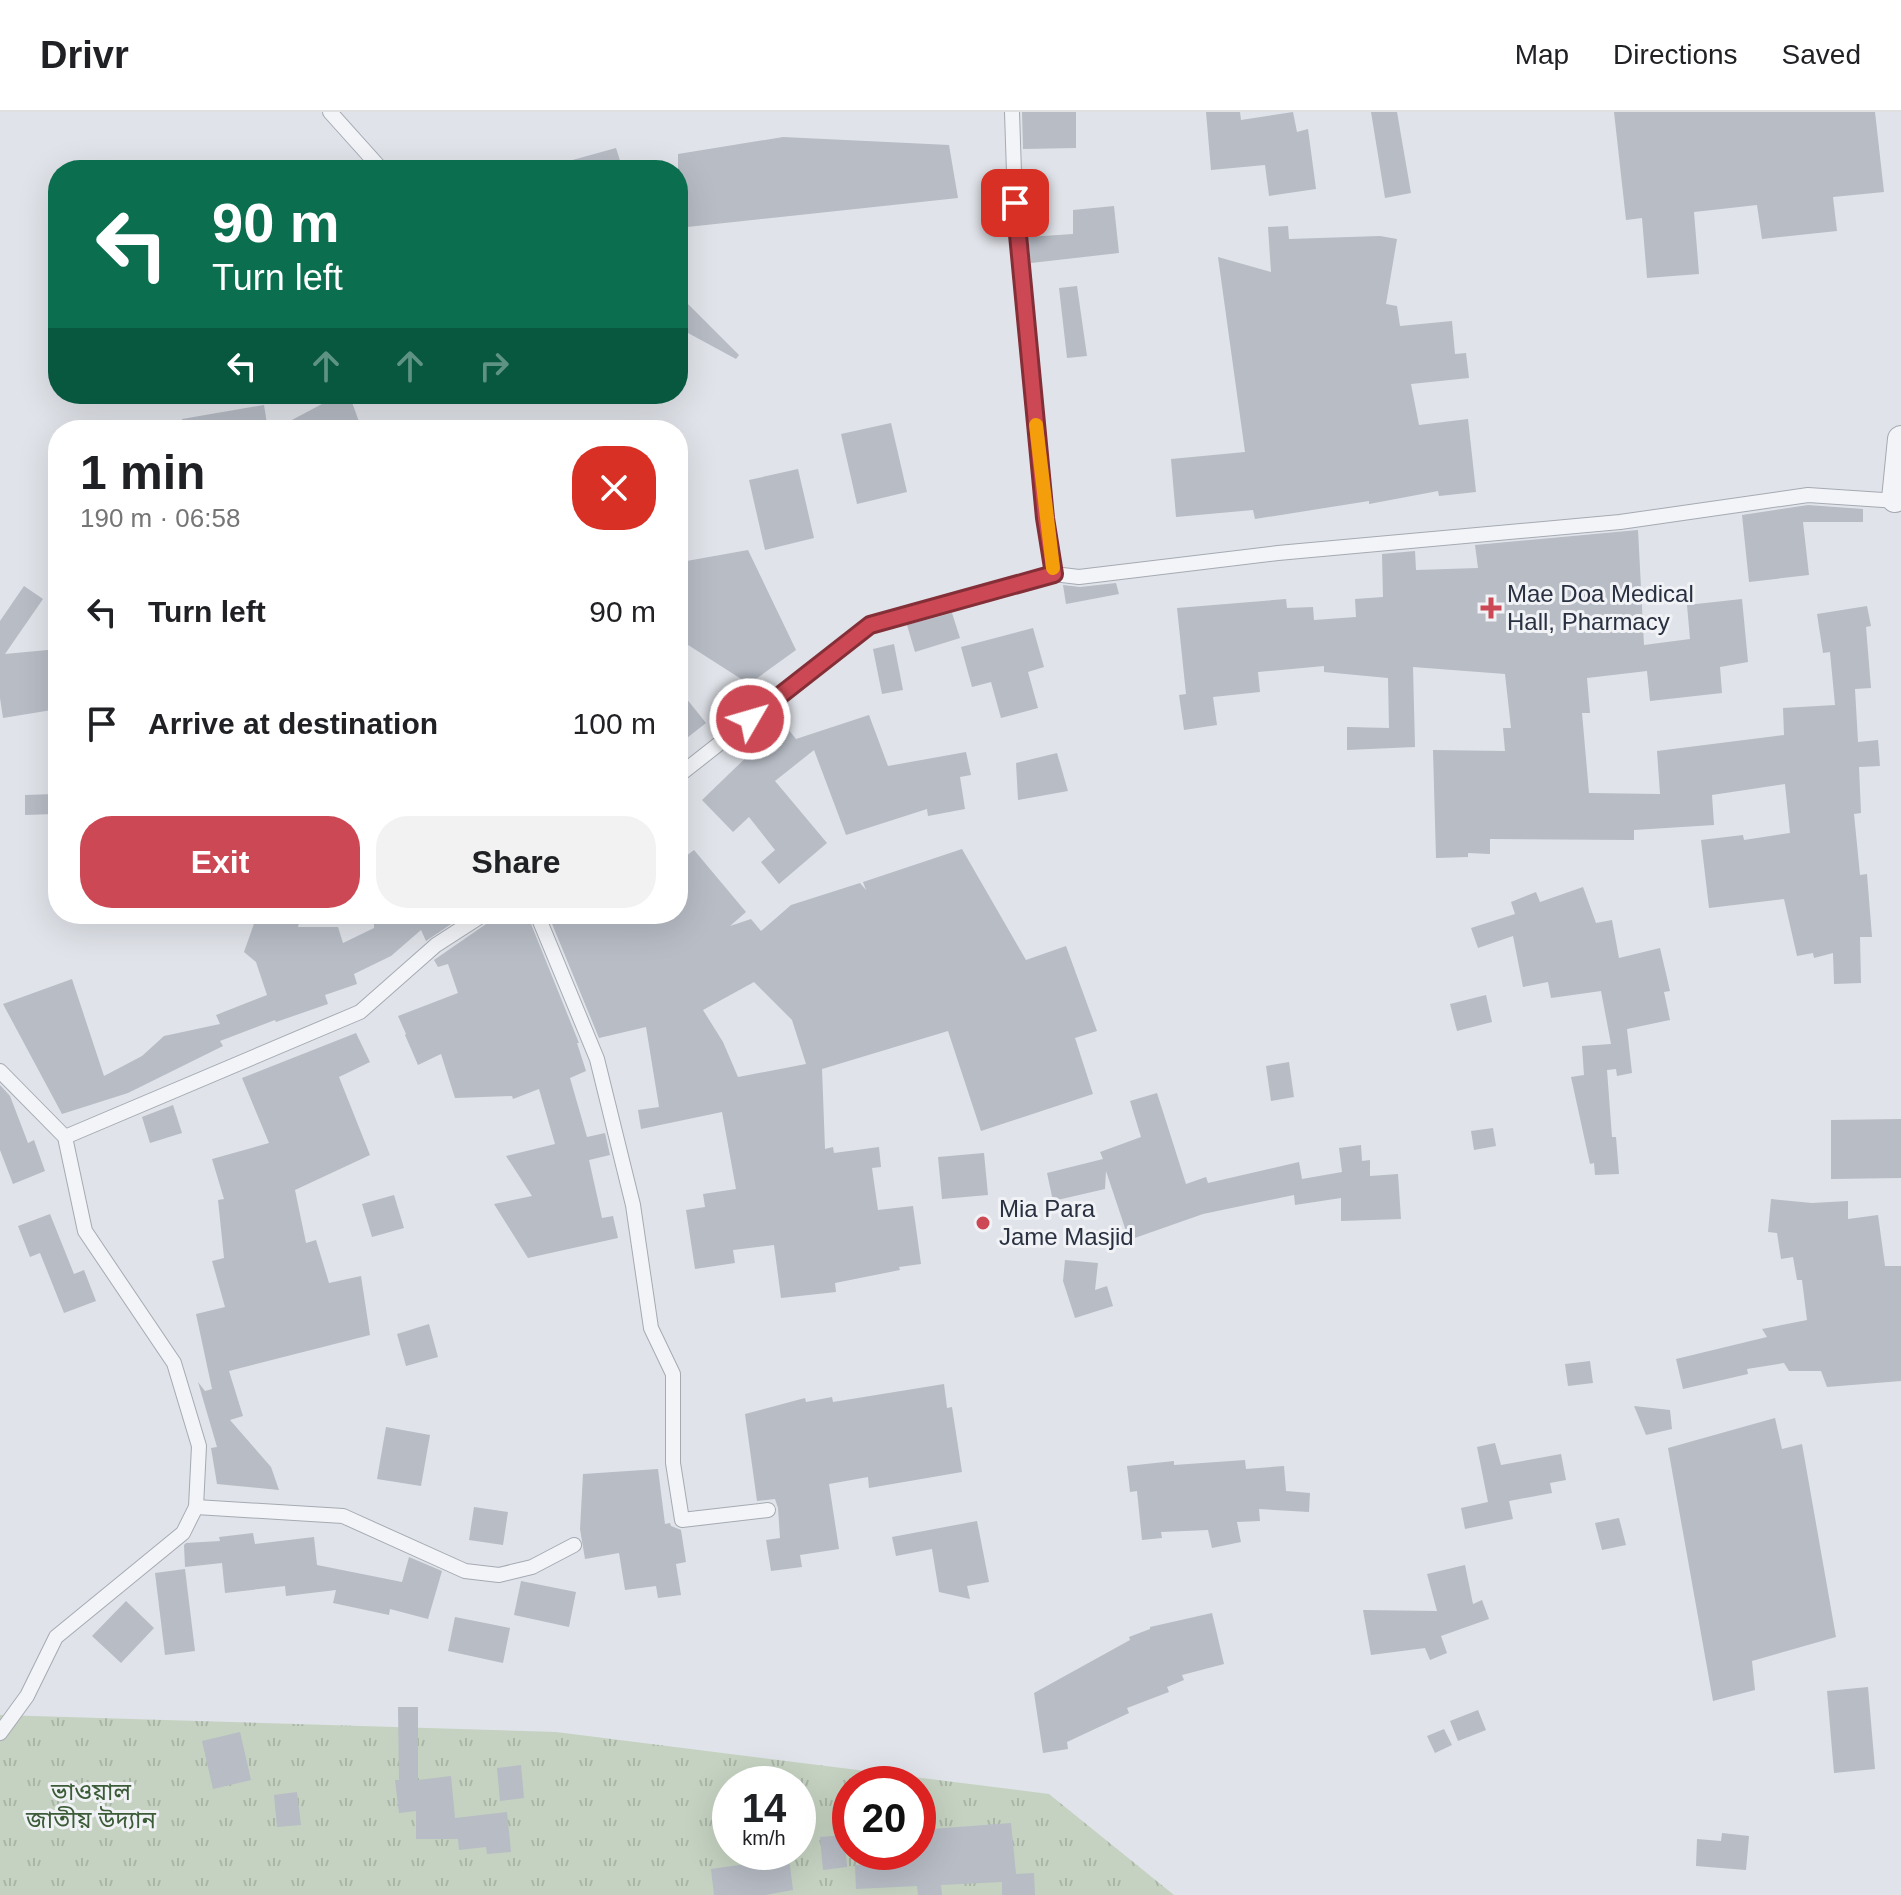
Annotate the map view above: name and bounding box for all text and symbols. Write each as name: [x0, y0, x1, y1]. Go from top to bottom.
text: Drivr: [40, 34, 129, 76]
text: Map: [1515, 39, 1569, 70]
text: Directions: [1613, 39, 1738, 70]
text: Saved: [1782, 39, 1861, 70]
pin: [981, 169, 1049, 237]
icon: arrive: [993, 181, 1037, 225]
text: 90 m: [212, 191, 340, 254]
icon: left: [80, 192, 184, 296]
text: Turn left: [212, 257, 343, 298]
icon: left: [220, 344, 264, 388]
icon: ahead: [304, 344, 348, 388]
icon: ahead: [388, 344, 432, 388]
icon: right: [472, 344, 516, 388]
text: 1 min: [80, 446, 205, 499]
button: close: [572, 446, 656, 530]
text: 190 m · 06:58: [80, 503, 240, 533]
place label: Mae Doa Medical Hall, Pharmacy: [1507, 580, 1694, 635]
icon: left: [80, 590, 124, 634]
text: Turn left: [148, 595, 266, 628]
text: 90 m: [589, 595, 656, 628]
marker: Mae Doa Medical Hall, Pharmacy: [1482, 599, 1500, 617]
position arrow: [708, 677, 792, 761]
icon: arrive: [80, 702, 124, 746]
text: Arrive at destination: [148, 707, 438, 740]
text: 100 m: [573, 707, 656, 740]
button: Exit: [80, 816, 360, 908]
button: Share: [376, 816, 656, 908]
place label: Mia Para Jame Masjid: [999, 1195, 1134, 1250]
marker: Mia Para Jame Masjid: [974, 1214, 992, 1232]
speed limit sign: 20: [832, 1766, 936, 1870]
park label: ভাওয়াল জাতীয় উদ্যান: [25, 1778, 156, 1833]
text: 14: [742, 1786, 786, 1830]
text: km/h: [742, 1827, 786, 1849]

